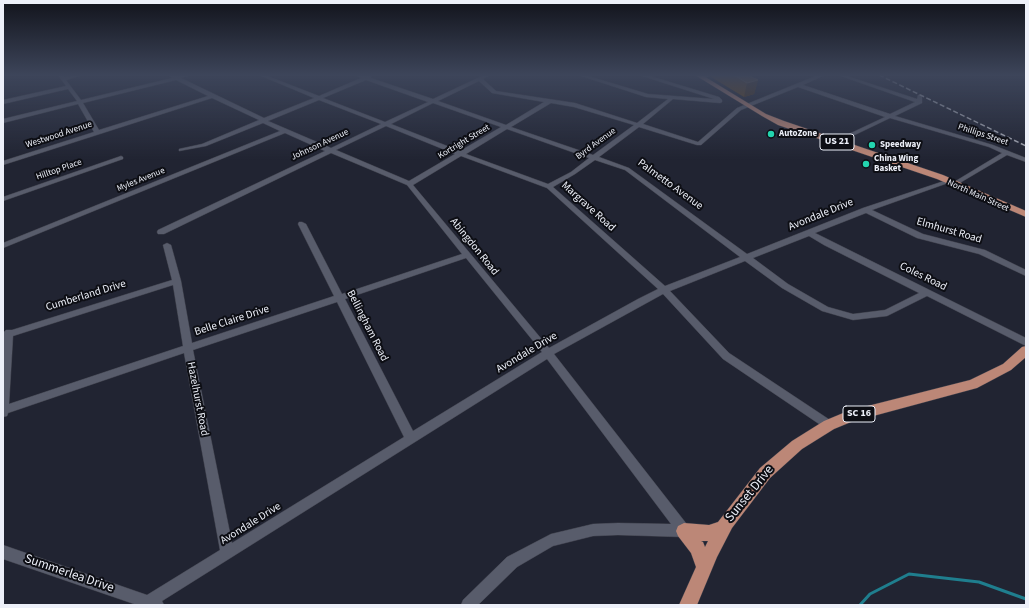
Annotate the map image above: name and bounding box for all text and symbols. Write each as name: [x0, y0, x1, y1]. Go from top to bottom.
street label: Westwood Avenue: [25, 119, 93, 151]
street label: Kortright Street: [436, 122, 492, 162]
street label: Phillips Street: [957, 122, 1009, 148]
street label: Byrd Avenue: [574, 126, 618, 162]
street label: Johnson Avenue: [290, 127, 350, 163]
marker: AutoZone: [766, 129, 776, 139]
place label: AutoZone: [779, 129, 817, 139]
road number: US 21: [820, 134, 854, 150]
marker: Speedway: [867, 140, 877, 150]
place label: Speedway: [880, 140, 921, 150]
place label: China Wing Basket: [874, 154, 918, 175]
street label: Hilltop Place: [35, 157, 83, 183]
street label: Palmetto Avenue: [635, 157, 705, 213]
marker: China Wing Basket: [861, 159, 871, 169]
street label: Myles Avenue: [115, 165, 167, 195]
street label: North Main Street: [946, 178, 1010, 214]
street label: Margrave Road: [558, 179, 618, 235]
street label: Avondale Drive: [787, 196, 855, 234]
street label: Elmhurst Road: [915, 215, 983, 247]
street label: Abingdon Road: [447, 216, 501, 278]
street label: Coles Road: [897, 260, 949, 294]
street label: Cumberland Drive: [44, 278, 128, 314]
street label: Bellingham Road: [343, 288, 391, 364]
street label: Belle Claire Drive: [193, 303, 271, 339]
street label: Avondale Drive: [494, 330, 560, 376]
street label: Hazelhurst Road: [183, 361, 211, 437]
road number: SC 16: [843, 406, 875, 422]
street label: Sunset Drive: [723, 463, 777, 525]
street label: Avondale Drive: [218, 500, 284, 548]
street label: Summerlea Drive: [22, 551, 116, 597]

